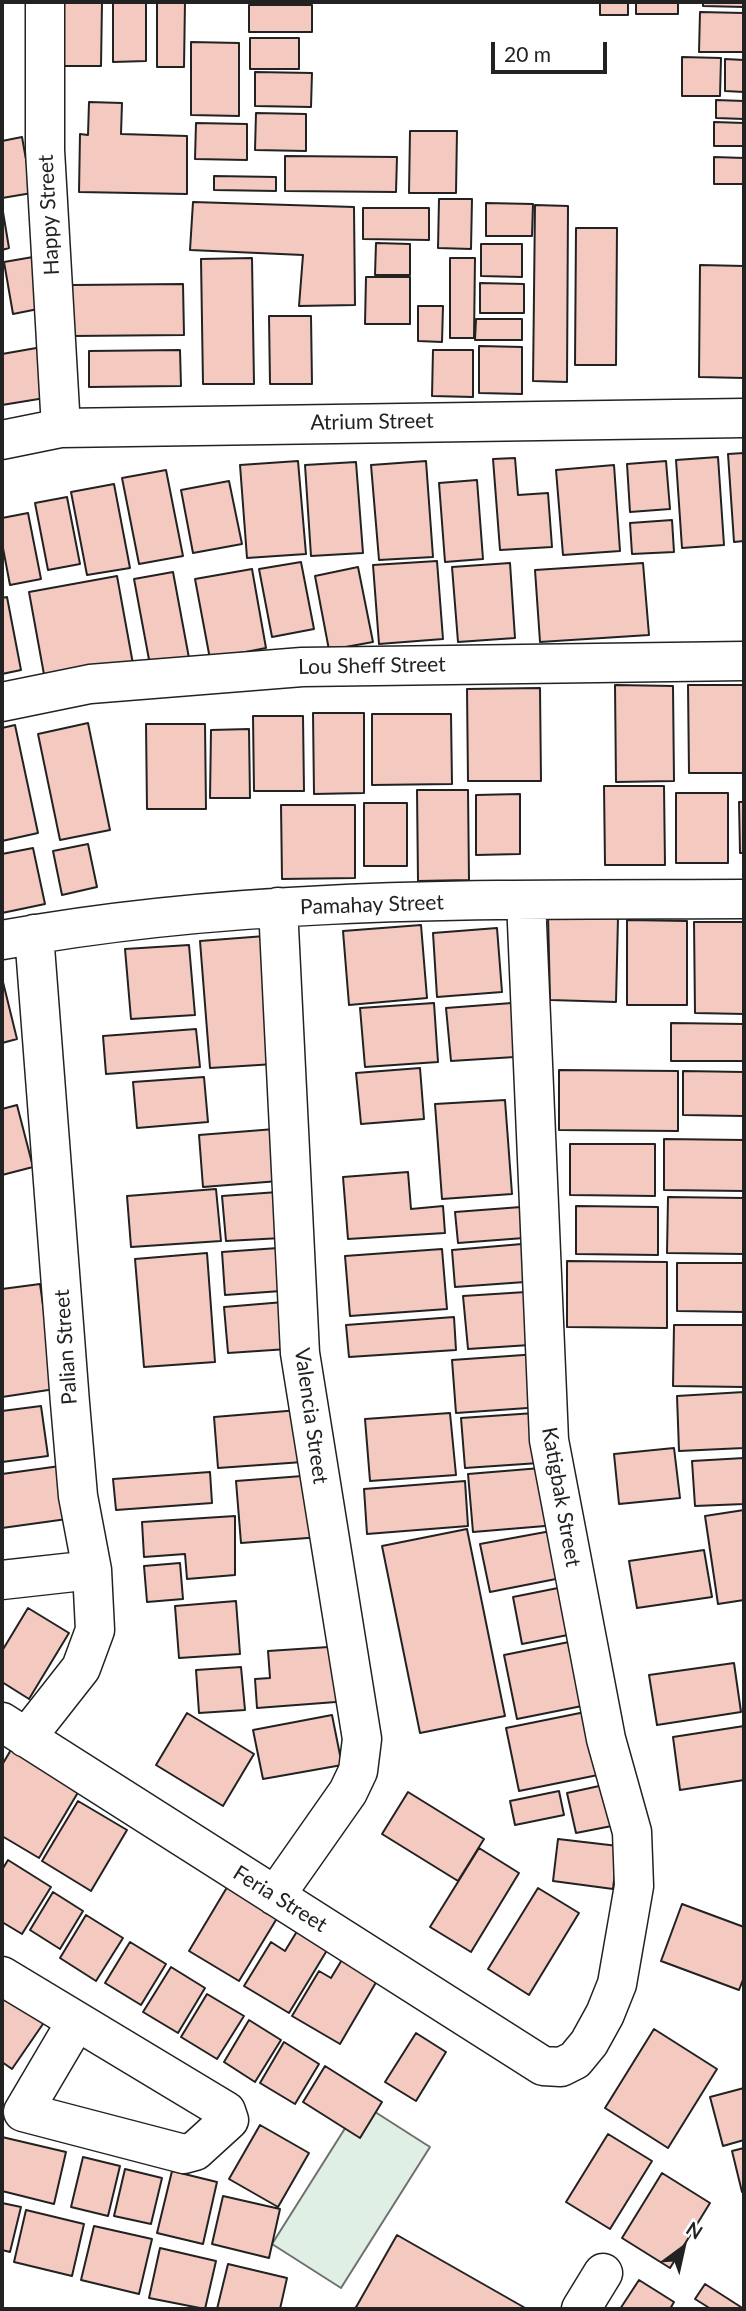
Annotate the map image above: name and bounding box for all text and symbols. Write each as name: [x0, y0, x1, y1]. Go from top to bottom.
scale bar: [494, 28, 610, 72]
text: 20 m: [504, 41, 551, 66]
street label: Happy Street: [33, 154, 65, 276]
street label: Atrium Street: [310, 408, 434, 436]
street label: Lou Sheff Street: [298, 652, 446, 680]
street label: Pamahay Street: [300, 890, 444, 920]
street label: Palian Street: [49, 1288, 83, 1406]
street label: Valencia Street: [289, 1346, 333, 1486]
street label: Katigbak Street: [536, 1425, 586, 1569]
street label: Feria Street: [228, 1860, 332, 1938]
north arrow: [648, 2213, 718, 2283]
text: N: [682, 2216, 707, 2244]

